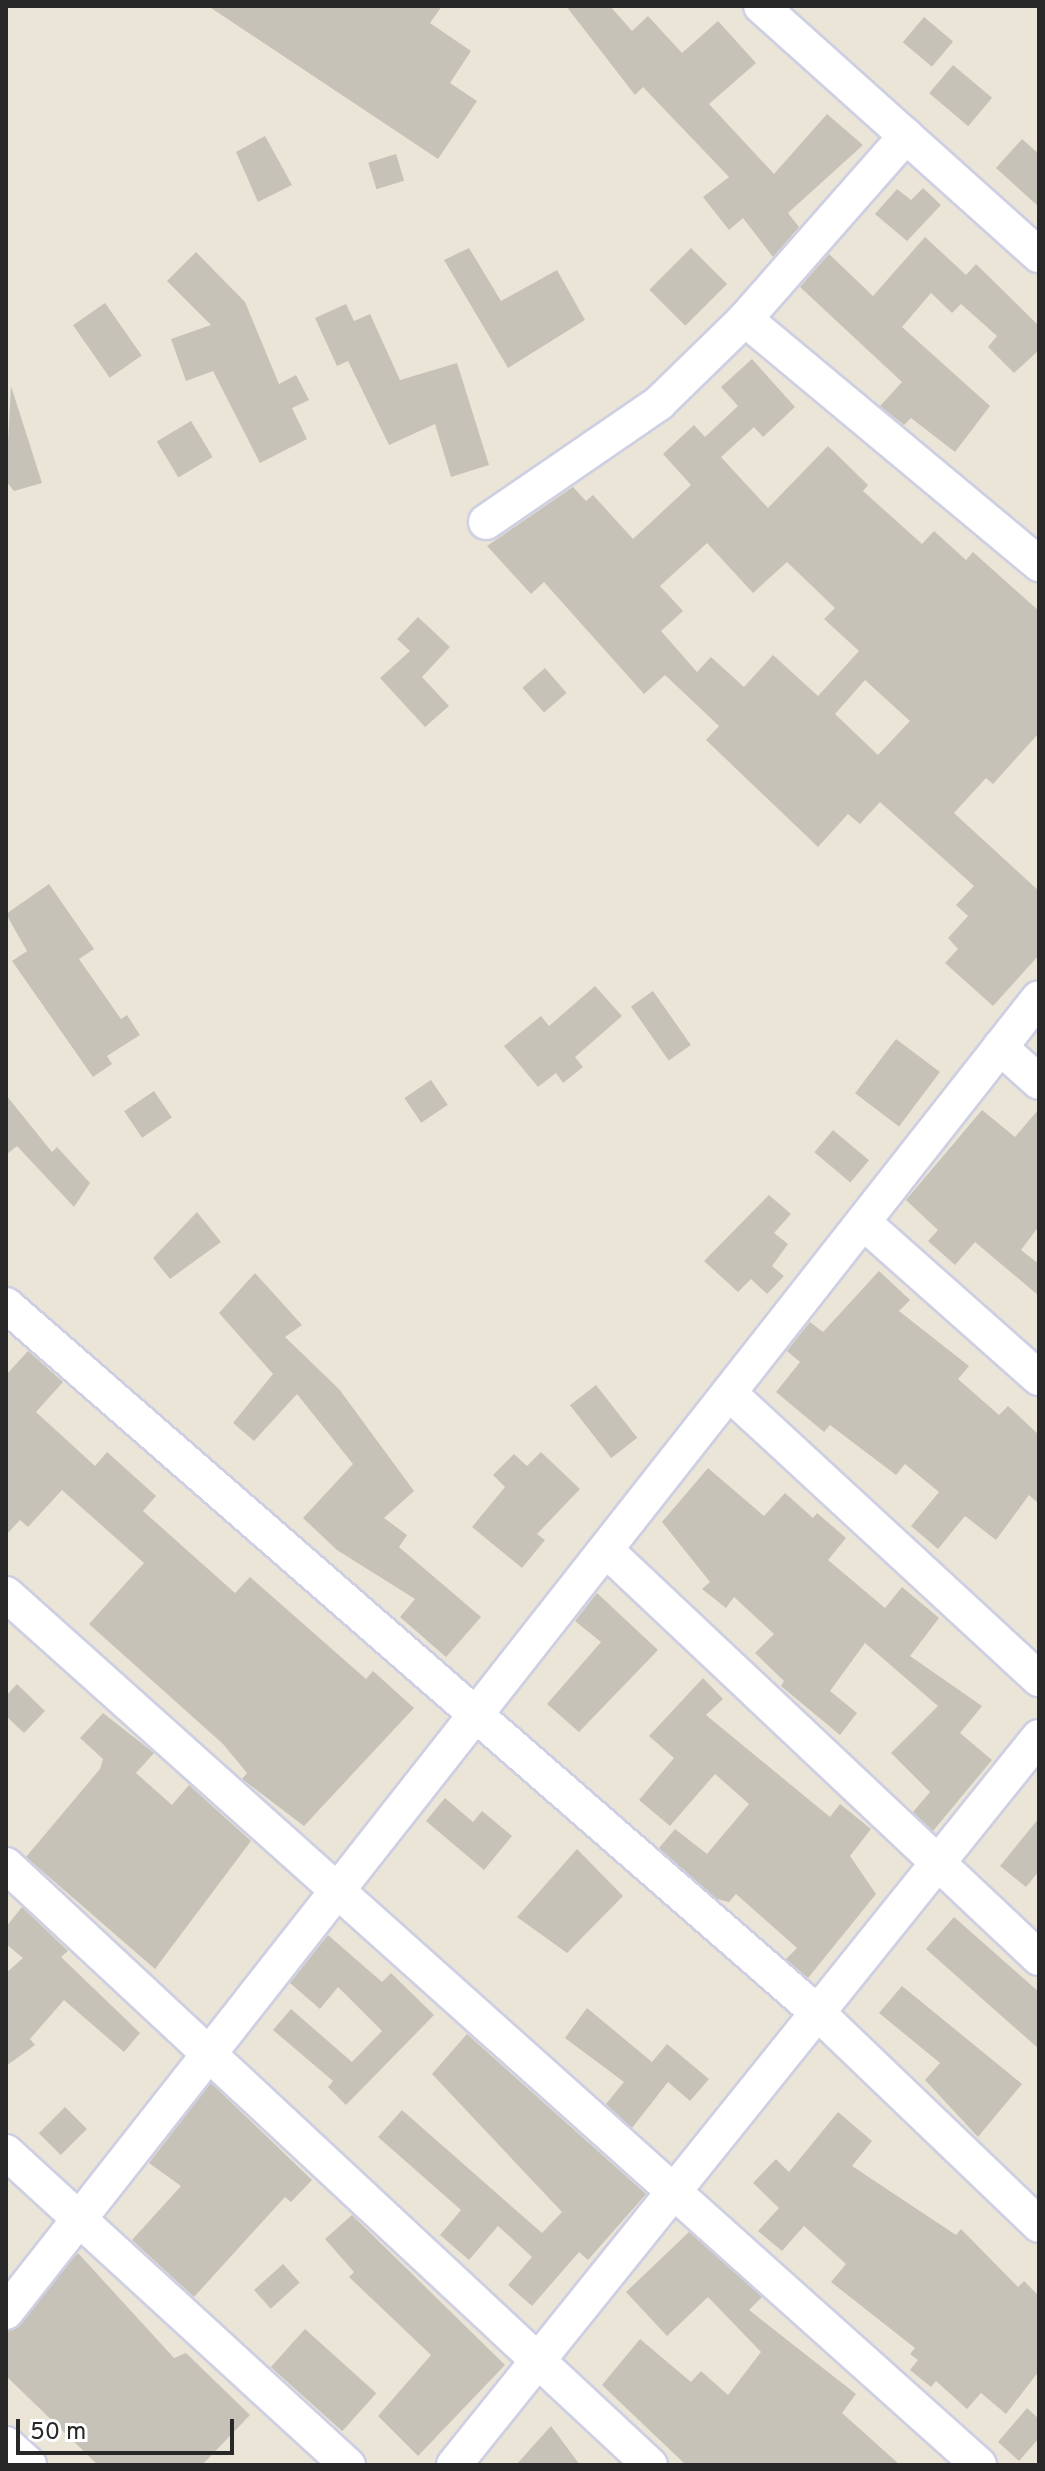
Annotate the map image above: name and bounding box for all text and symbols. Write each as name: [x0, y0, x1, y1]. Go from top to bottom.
scale bar: [20, 2403, 238, 2453]
text: 50 m: [30, 2418, 86, 2448]

